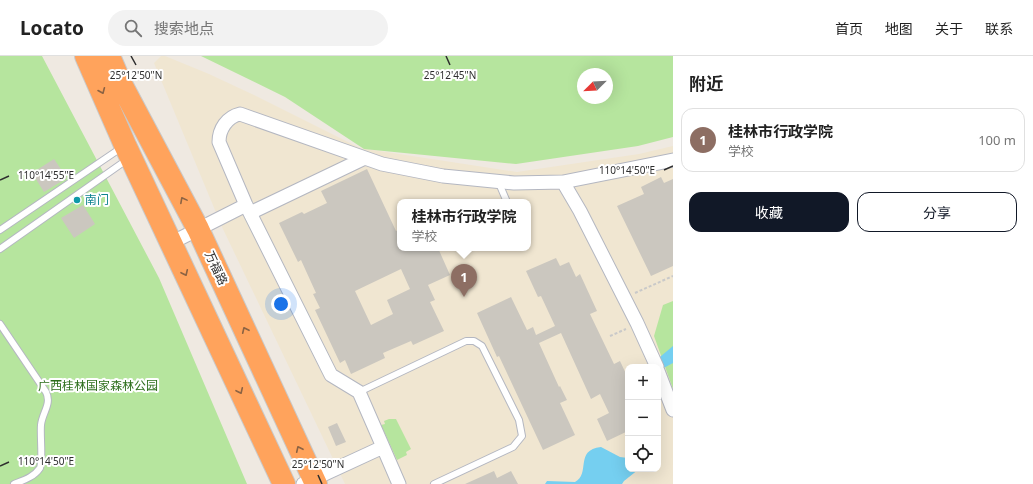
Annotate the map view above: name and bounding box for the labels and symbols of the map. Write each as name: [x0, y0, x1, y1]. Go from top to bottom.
text: 25°12'50"N: [110, 68, 162, 82]
text: 25°12'45"N: [424, 68, 476, 82]
north arrow: [577, 68, 613, 104]
one-way arrow: [98, 88, 106, 95]
text: 110°14'50"E: [599, 163, 655, 177]
text: 110°14'55"E: [18, 168, 74, 182]
place label: 南门: [85, 191, 109, 208]
marker: 南门: [72, 195, 82, 205]
one-way arrow: [180, 197, 188, 205]
street label: 万福路: [201, 248, 232, 288]
pin: 1: [451, 264, 477, 297]
one-way arrow: [180, 269, 188, 277]
your location: [271, 294, 291, 314]
one-way arrow: [242, 327, 250, 335]
park label: 广西桂林国家森林公园: [38, 377, 158, 394]
one-way arrow: [235, 387, 243, 394]
one-way arrow: [296, 445, 304, 453]
text: 110°14'50"E: [18, 454, 74, 468]
text: 25°12'50"N: [292, 457, 344, 471]

